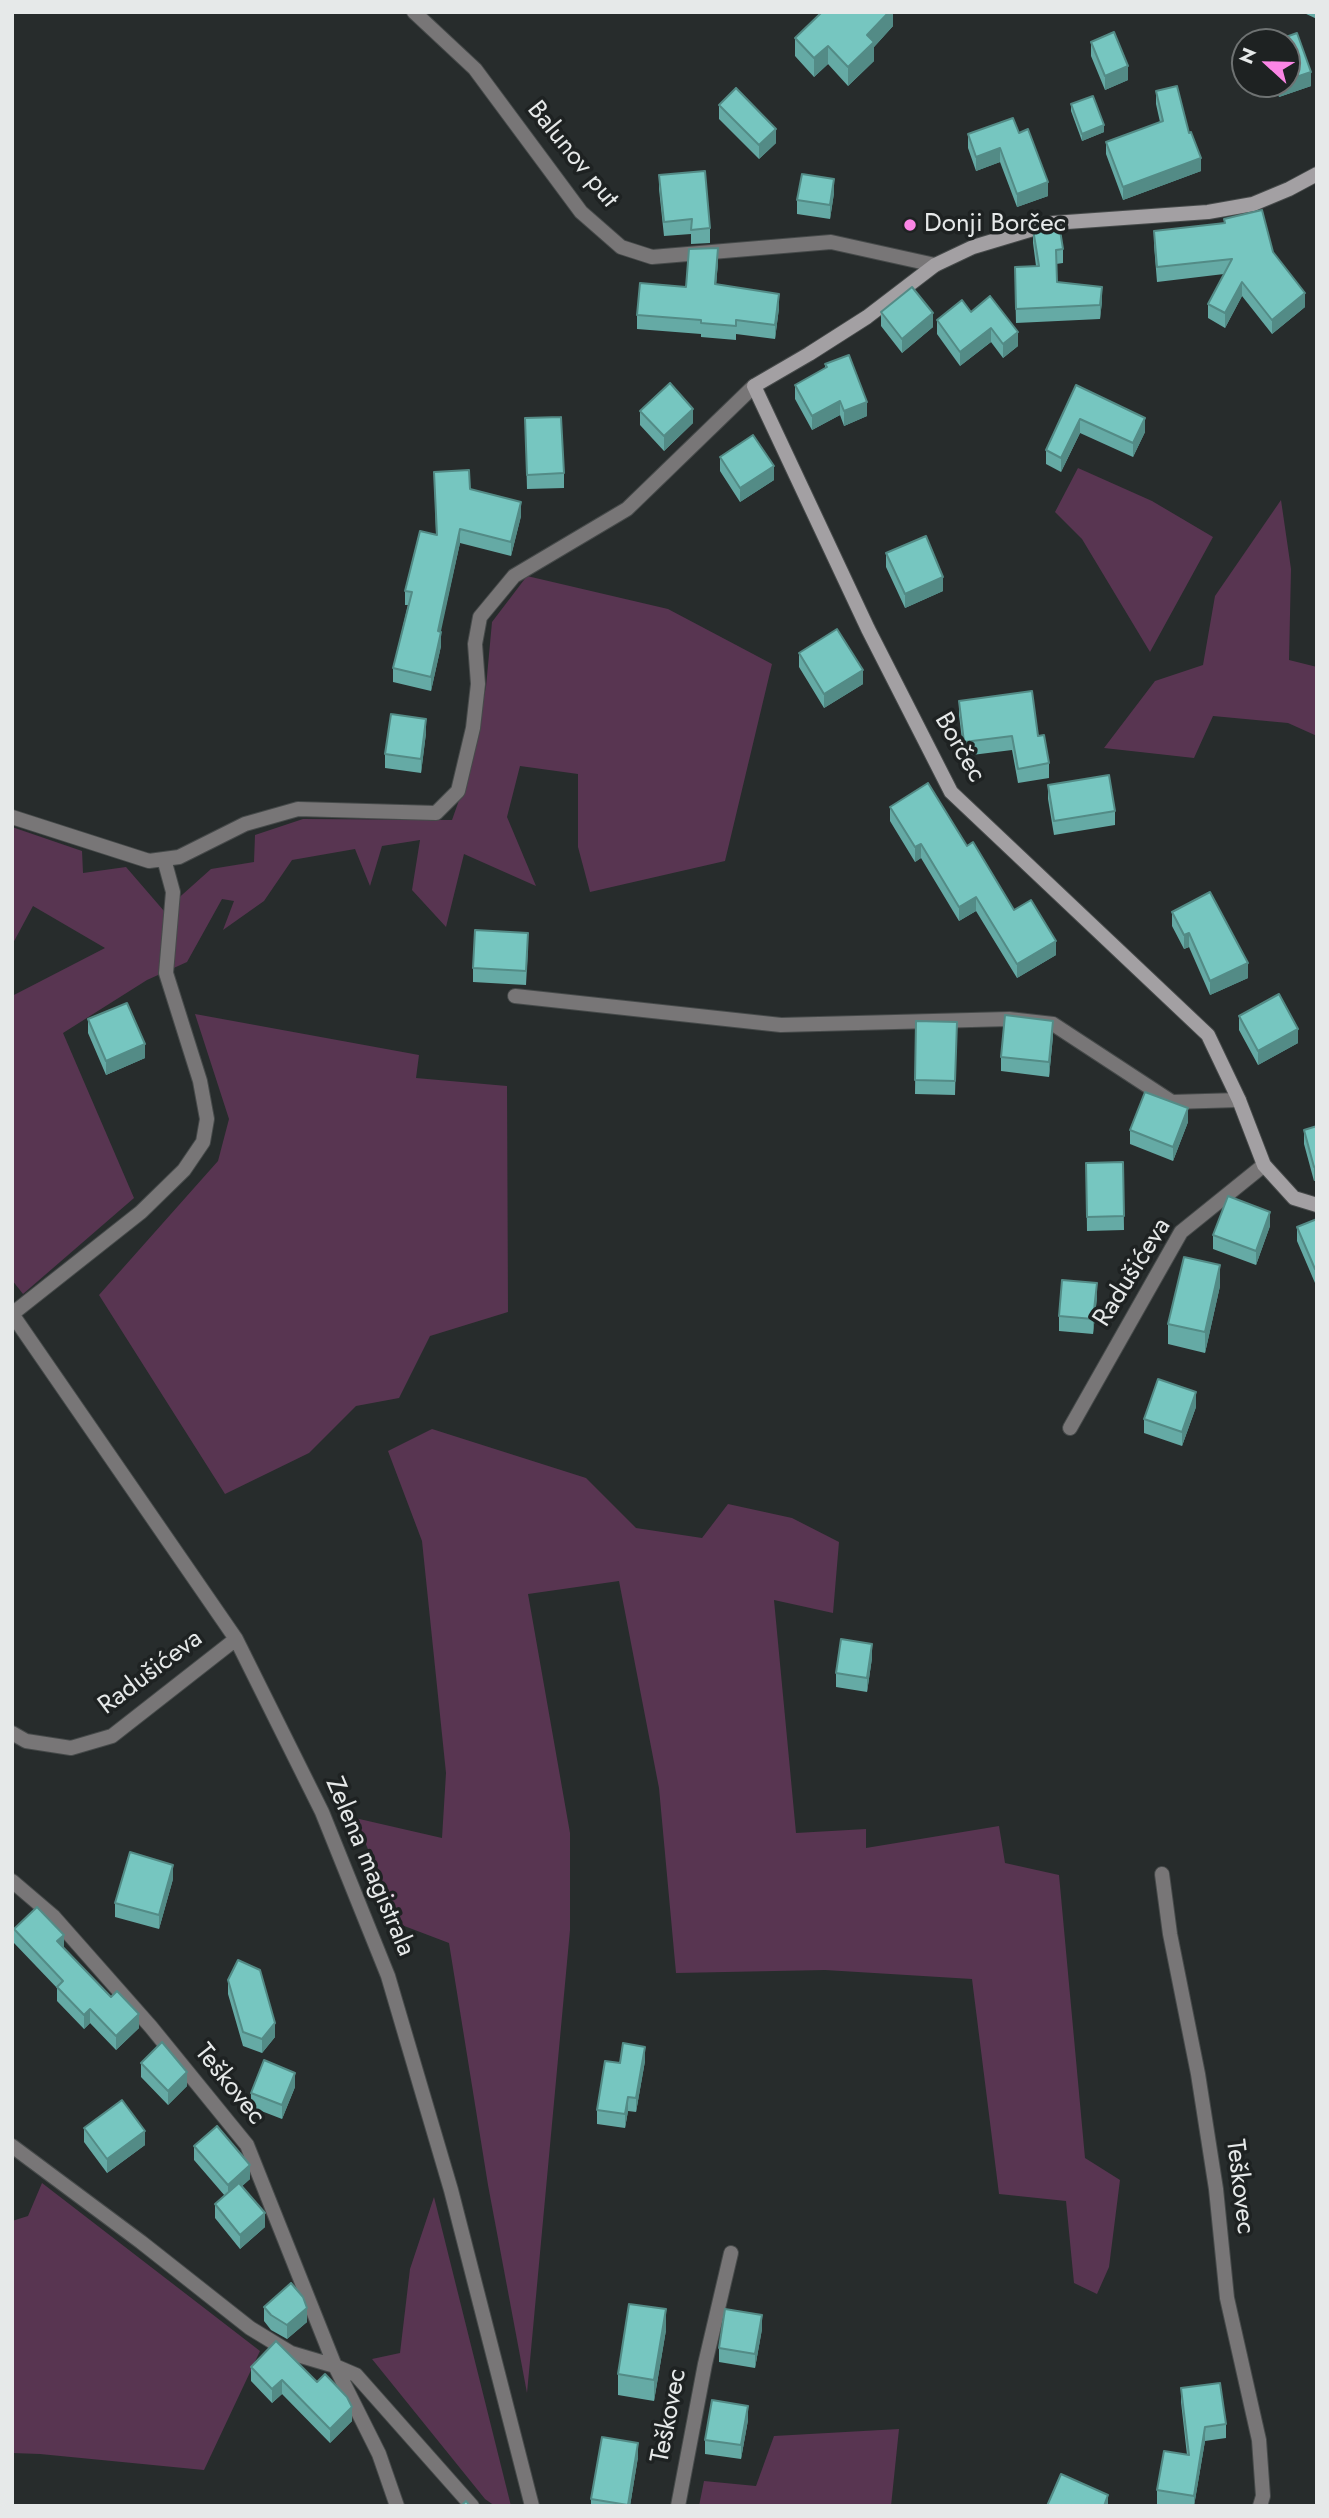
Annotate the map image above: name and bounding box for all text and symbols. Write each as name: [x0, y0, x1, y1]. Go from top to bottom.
north arrow: [1231, 28, 1301, 98]
text: N: [1233, 44, 1263, 68]
street label: Balunov put: [520, 95, 624, 215]
place label: Donji Borčec: [924, 209, 1066, 241]
marker: Donji Borčec: [902, 217, 918, 233]
street label: Borčec: [927, 708, 991, 788]
street label: Radušićeva: [1087, 1213, 1179, 1333]
street label: Radušićeva: [93, 1624, 209, 1722]
street label: Zelena magistrala: [317, 1773, 421, 1961]
street label: Teškovec: [187, 2038, 271, 2132]
street label: Teškovec: [1218, 2138, 1260, 2236]
street label: Teškovec: [646, 2366, 694, 2466]

